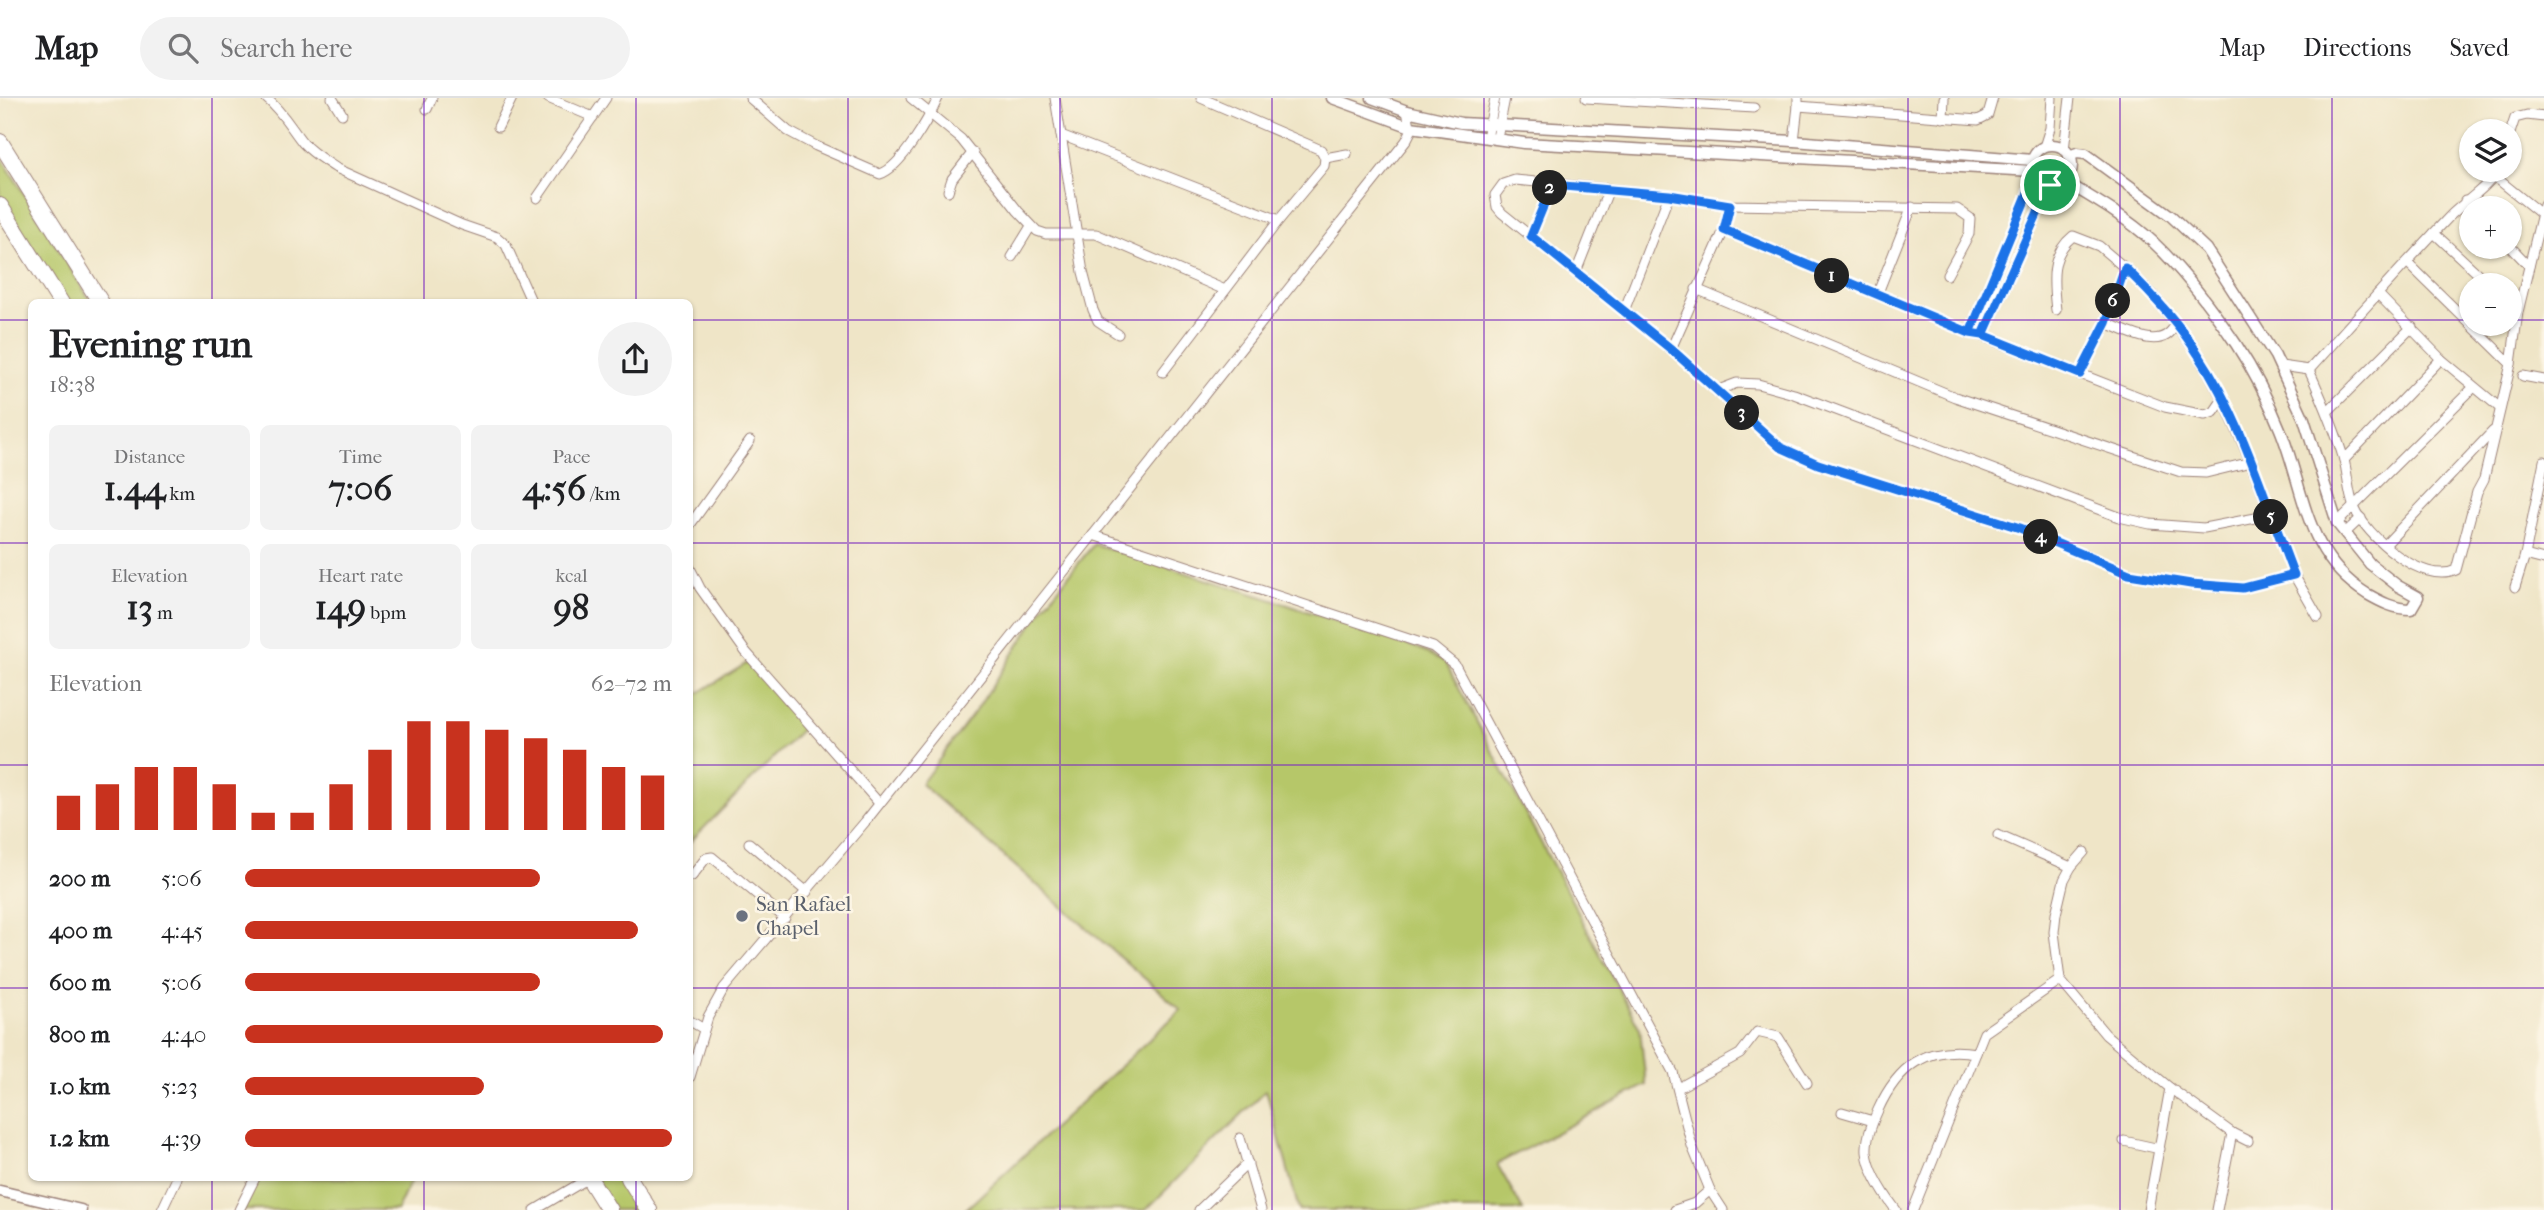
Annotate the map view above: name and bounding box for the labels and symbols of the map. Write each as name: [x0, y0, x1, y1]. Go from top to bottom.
pin: [2020, 155, 2080, 215]
pin: 2: [1532, 170, 1568, 206]
pin: 1: [1814, 258, 1850, 294]
pin: 6: [2096, 284, 2130, 318]
pin: 3: [1724, 396, 1760, 430]
pin: 5: [2254, 500, 2288, 534]
pin: 4: [2024, 520, 2058, 555]
place label: San Rafael Chapel: [756, 892, 851, 940]
marker: San Rafael Chapel: [734, 908, 750, 924]

